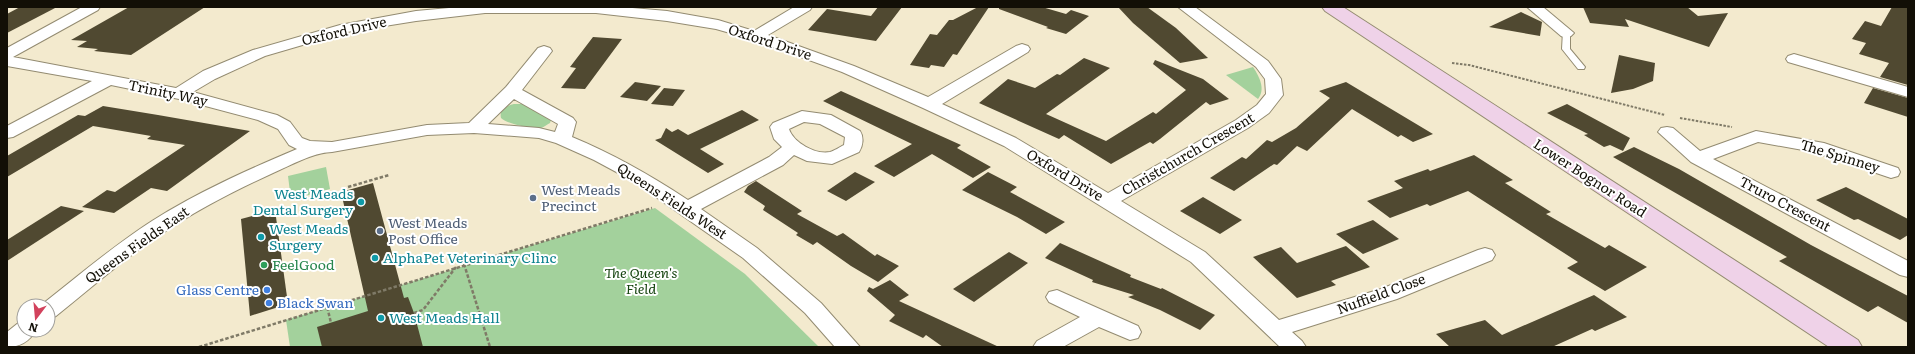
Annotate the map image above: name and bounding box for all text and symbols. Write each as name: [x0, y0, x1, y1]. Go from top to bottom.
street label: Oxford Drive: [299, 11, 388, 50]
street label: Oxford Drive: [726, 18, 815, 64]
street label: Trinity Way: [126, 74, 211, 110]
street label: Christchurch Crescent: [1117, 107, 1258, 199]
street label: Lower Bognor Road: [1530, 133, 1651, 222]
street label: The Spinney: [1798, 133, 1883, 177]
street label: Oxford Drive: [1023, 143, 1108, 205]
street label: Queens Fields West: [614, 157, 732, 243]
street label: Truro Crescent: [1736, 171, 1835, 236]
place label: West Meads Precinct: [541, 179, 620, 215]
place label: West Meads Dental Surgery: [253, 183, 354, 219]
marker: West Meads Precinct: [528, 193, 538, 203]
marker: West Meads Dental Surgery: [356, 197, 366, 207]
street label: Queens Fields East: [80, 201, 193, 288]
place label: West Meads Post Office: [388, 212, 467, 248]
place label: West Meads Surgery: [269, 218, 348, 254]
marker: West Meads Post Office: [375, 226, 385, 236]
marker: West Meads Surgery: [256, 232, 266, 242]
place label: AlphaPet Veterinary Clinc: [383, 247, 556, 267]
marker: AlphaPet Veterinary Clinc: [370, 253, 380, 263]
place label: FeelGood: [272, 254, 335, 274]
marker: FeelGood: [259, 260, 269, 270]
park label: The Queen's Field: [605, 262, 677, 298]
street label: Nuffield Close: [1334, 268, 1428, 318]
place label: Glass Centre: [176, 279, 259, 299]
marker: Glass Centre: [262, 285, 272, 295]
place label: Black Swan: [277, 292, 353, 312]
north arrow: [16, 298, 56, 338]
marker: Black Swan: [264, 298, 274, 308]
place label: West Meads Hall: [389, 307, 500, 327]
marker: West Meads Hall: [376, 313, 386, 323]
text: N: [26, 320, 40, 338]

